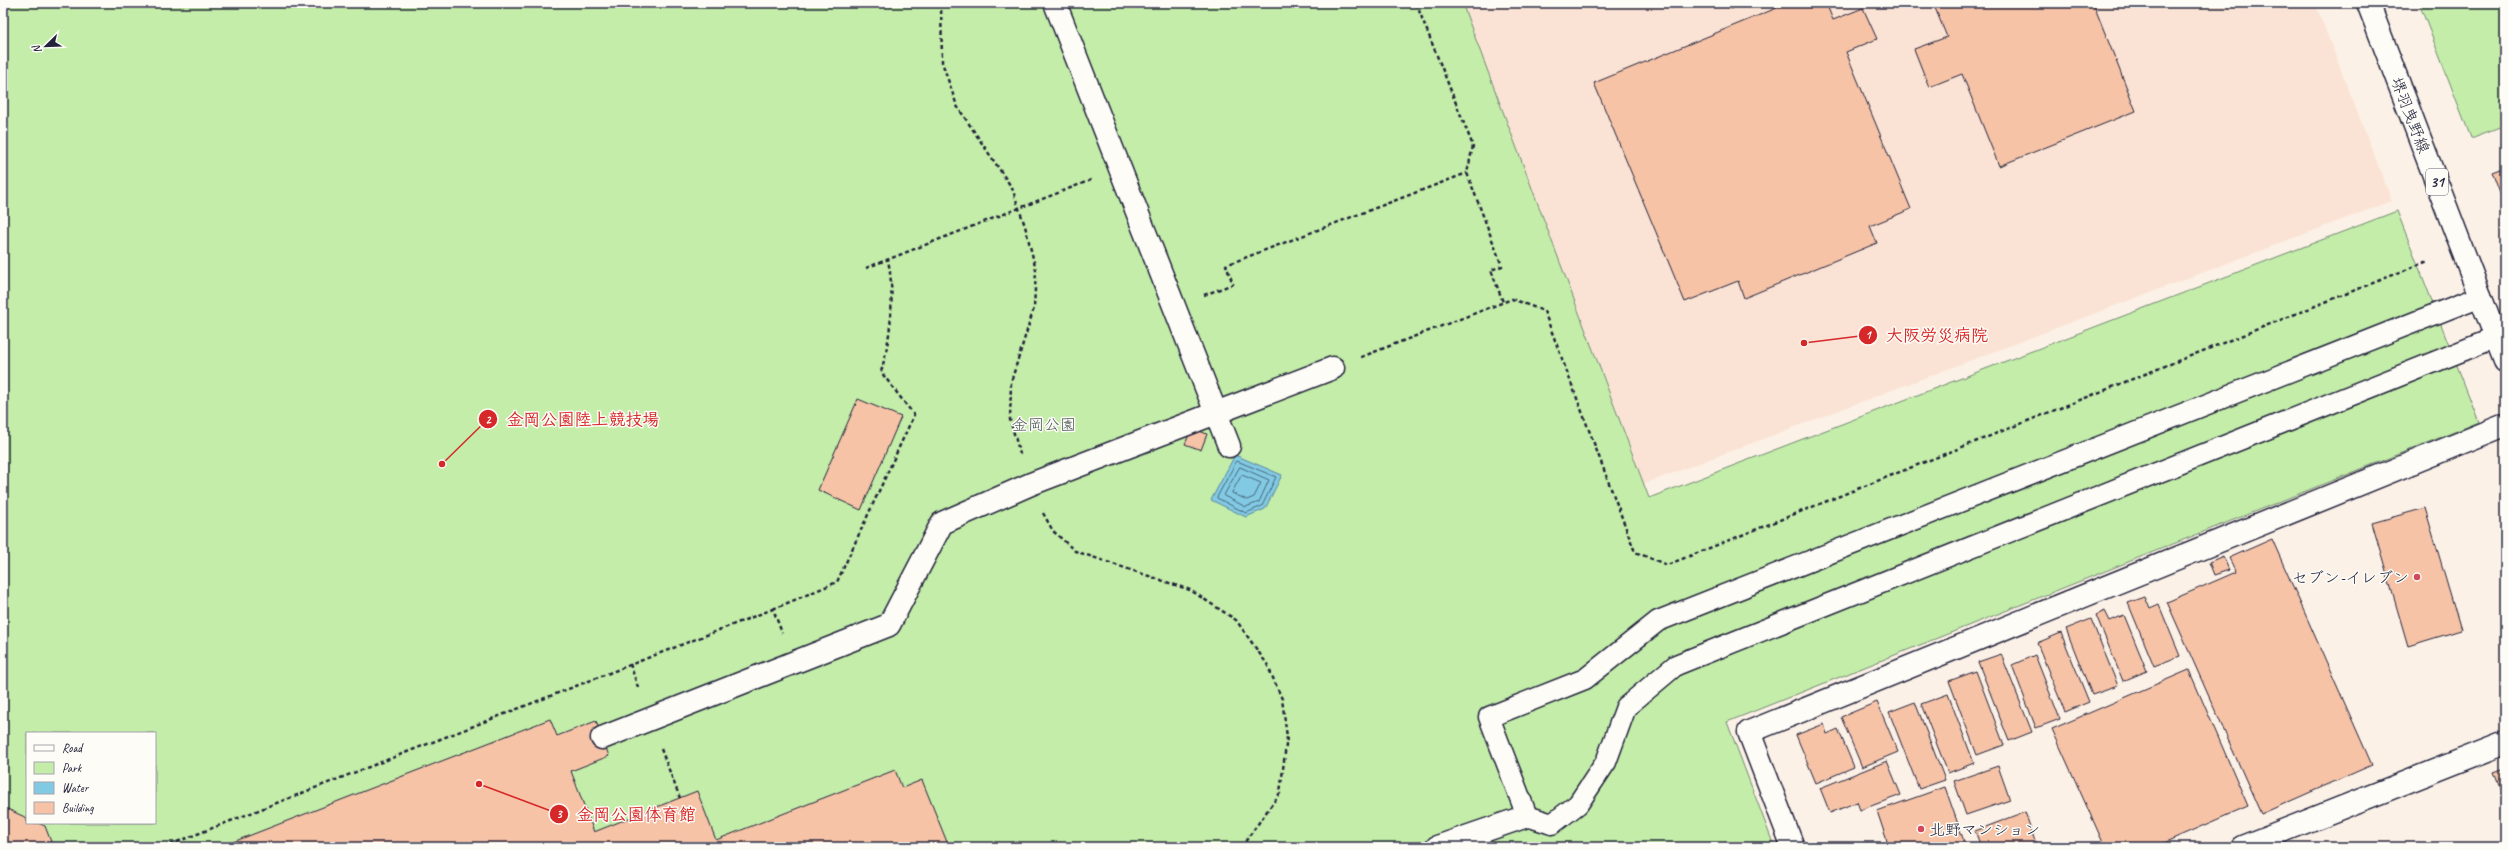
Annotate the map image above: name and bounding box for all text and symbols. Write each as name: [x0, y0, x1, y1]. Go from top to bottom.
north arrow: [26, 26, 66, 66]
text: N: [28, 42, 45, 56]
street label: 堺羽曳野線: [2386, 74, 2434, 156]
road number: 31: [2426, 169, 2448, 195]
callout: 大阪労災病院: [1858, 321, 1996, 350]
text: 大阪労災病院: [1886, 325, 1988, 346]
text: 1: [1865, 327, 1872, 343]
callout: 金岡公園陸上競技場: [478, 405, 667, 434]
text: 金岡公園陸上競技場: [507, 409, 660, 430]
text: 2: [485, 412, 492, 428]
park label: 金岡公園: [1012, 415, 1076, 435]
place label: セブン-イレブン: [2292, 568, 2409, 588]
marker: セブン-イレブン: [2412, 572, 2422, 582]
legend: [26, 732, 156, 824]
text: Road: [62, 740, 84, 756]
text: Park: [62, 760, 83, 776]
text: Water: [62, 780, 90, 796]
text: Building: [62, 800, 94, 816]
callout: 金岡公園体育館: [549, 800, 704, 829]
text: 金岡公園体育館: [577, 804, 696, 825]
text: 3: [556, 806, 563, 822]
place label: 北野マンション: [1929, 820, 2040, 840]
marker: 北野マンション: [1916, 824, 1926, 834]

